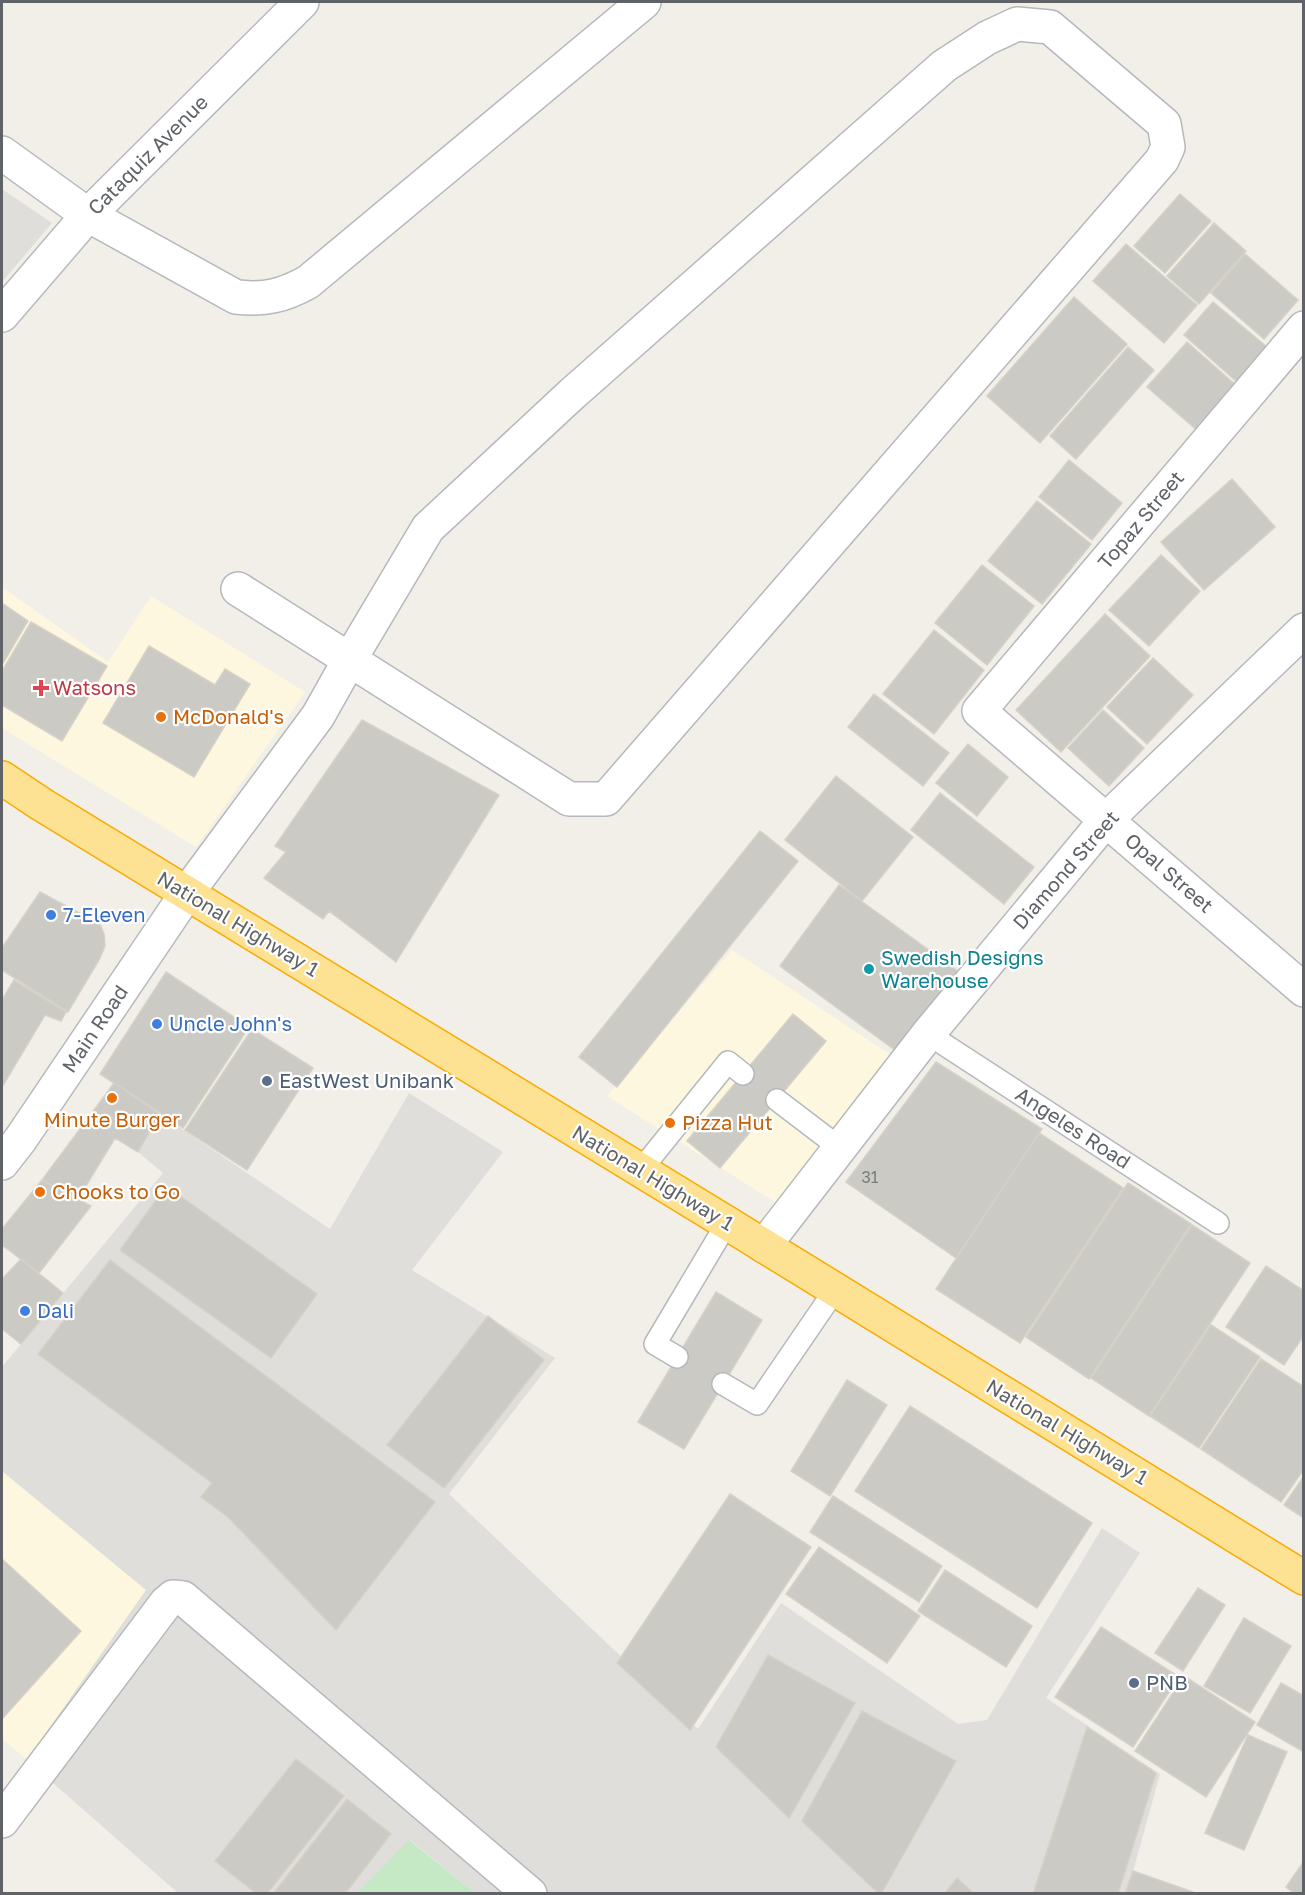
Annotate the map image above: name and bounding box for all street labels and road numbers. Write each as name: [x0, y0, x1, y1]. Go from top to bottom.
street label: Cataquiz Avenue: [82, 89, 212, 219]
street label: Topaz Street: [1092, 465, 1188, 573]
street label: Diamond Street: [1007, 805, 1123, 934]
street label: Opal Street: [1121, 827, 1219, 917]
street label: National Highway 1: [153, 865, 324, 981]
street label: Main Road: [56, 980, 132, 1077]
street label: Angeles Road: [1012, 1081, 1135, 1173]
street label: National Highway 1: [568, 1119, 739, 1235]
street label: National Highway 1: [982, 1373, 1153, 1489]

